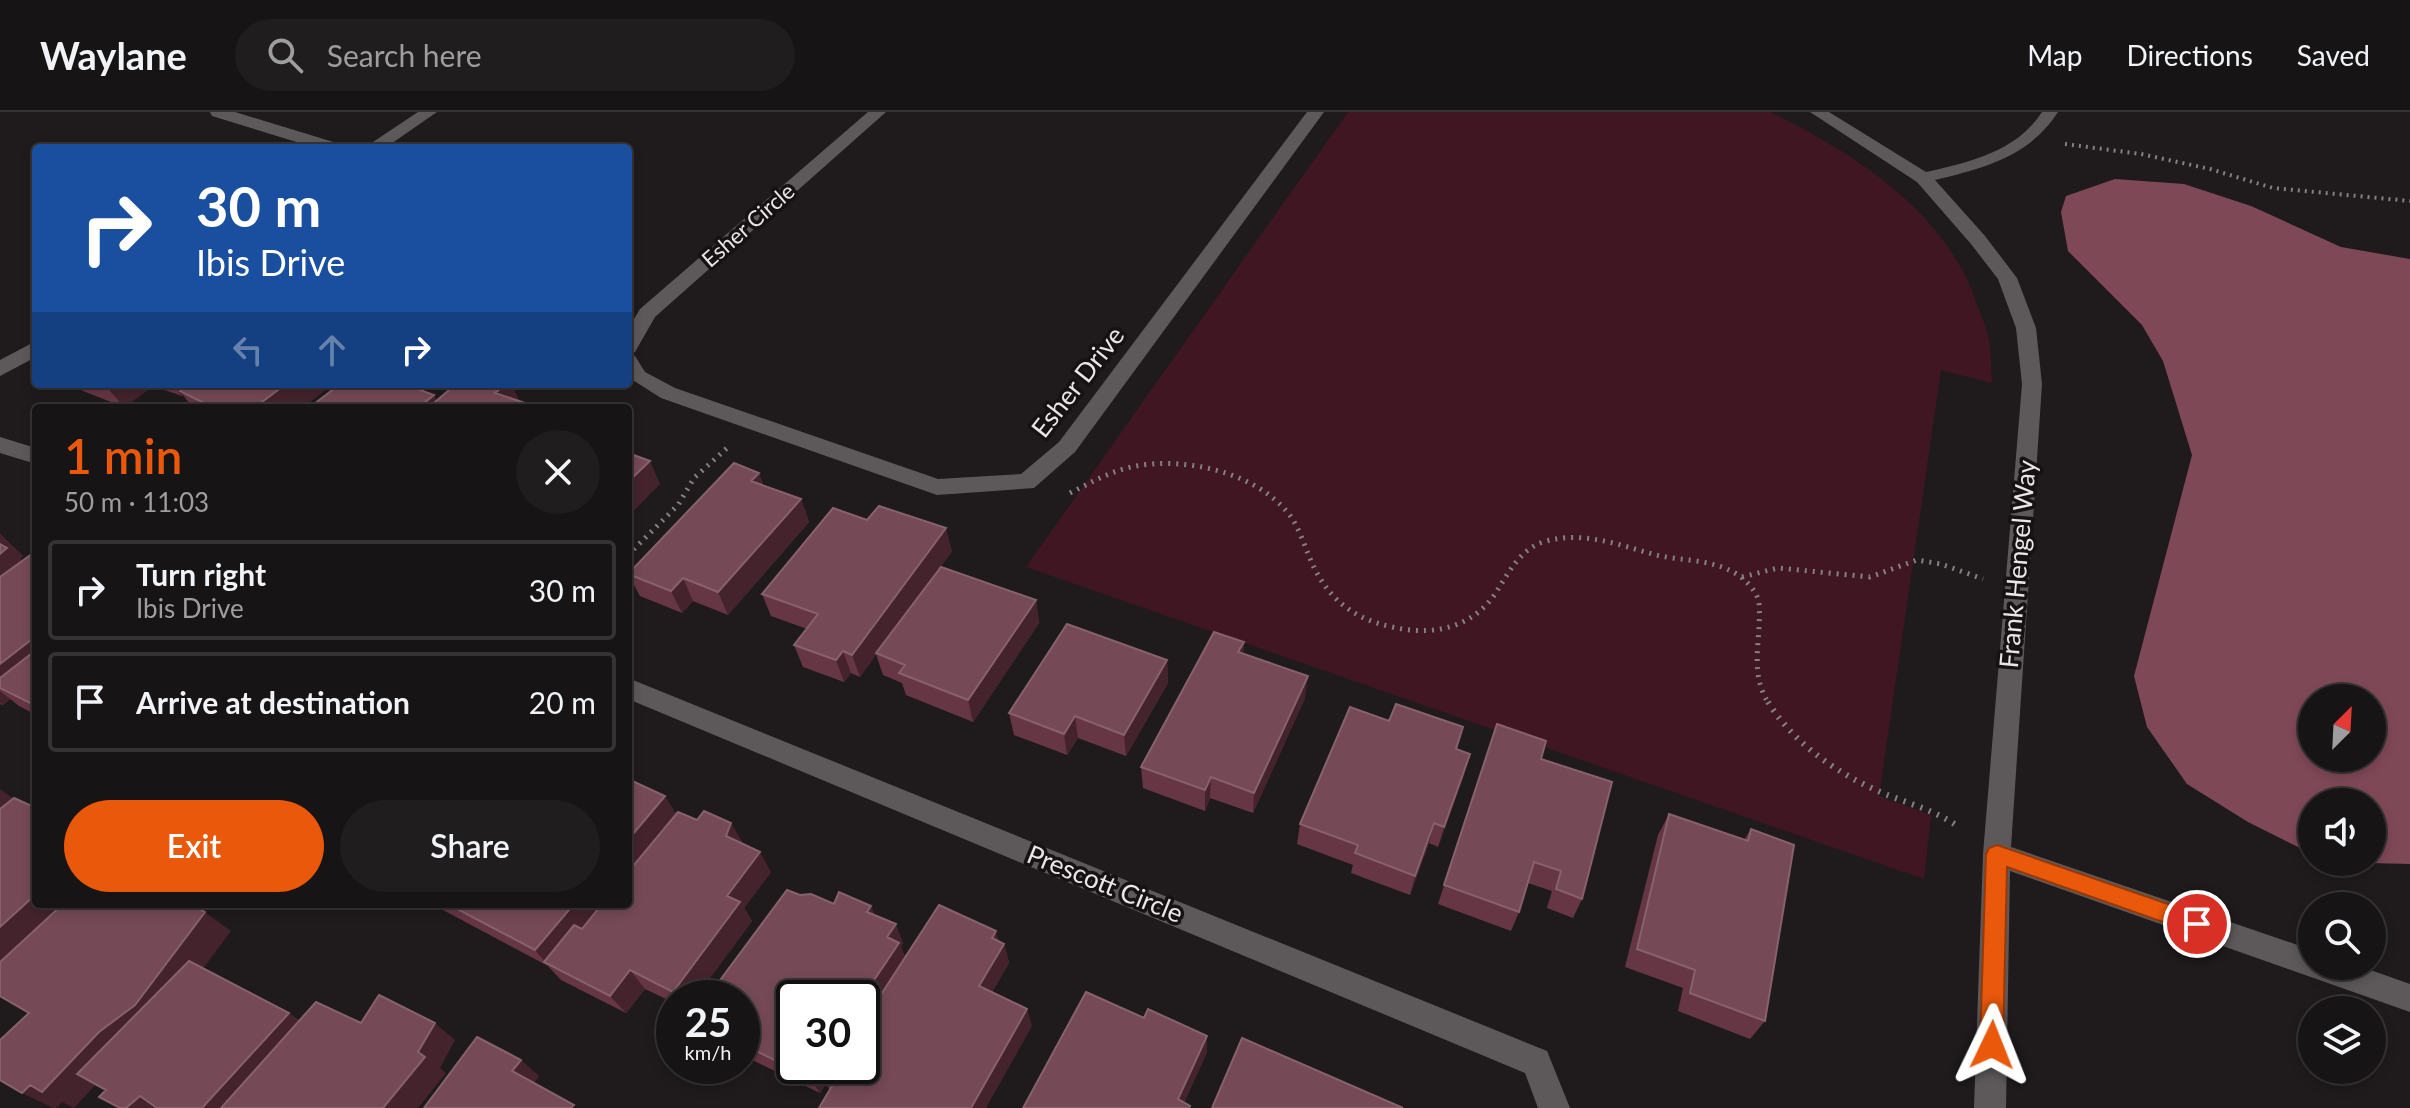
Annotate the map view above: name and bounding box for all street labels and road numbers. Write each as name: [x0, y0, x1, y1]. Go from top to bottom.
street label: Esher Circle: [696, 177, 800, 272]
street label: Esher Drive: [1024, 320, 1130, 443]
street label: Frank Hengel Way: [1992, 458, 2042, 669]
street label: Prescott Circle: [1023, 837, 1188, 929]

